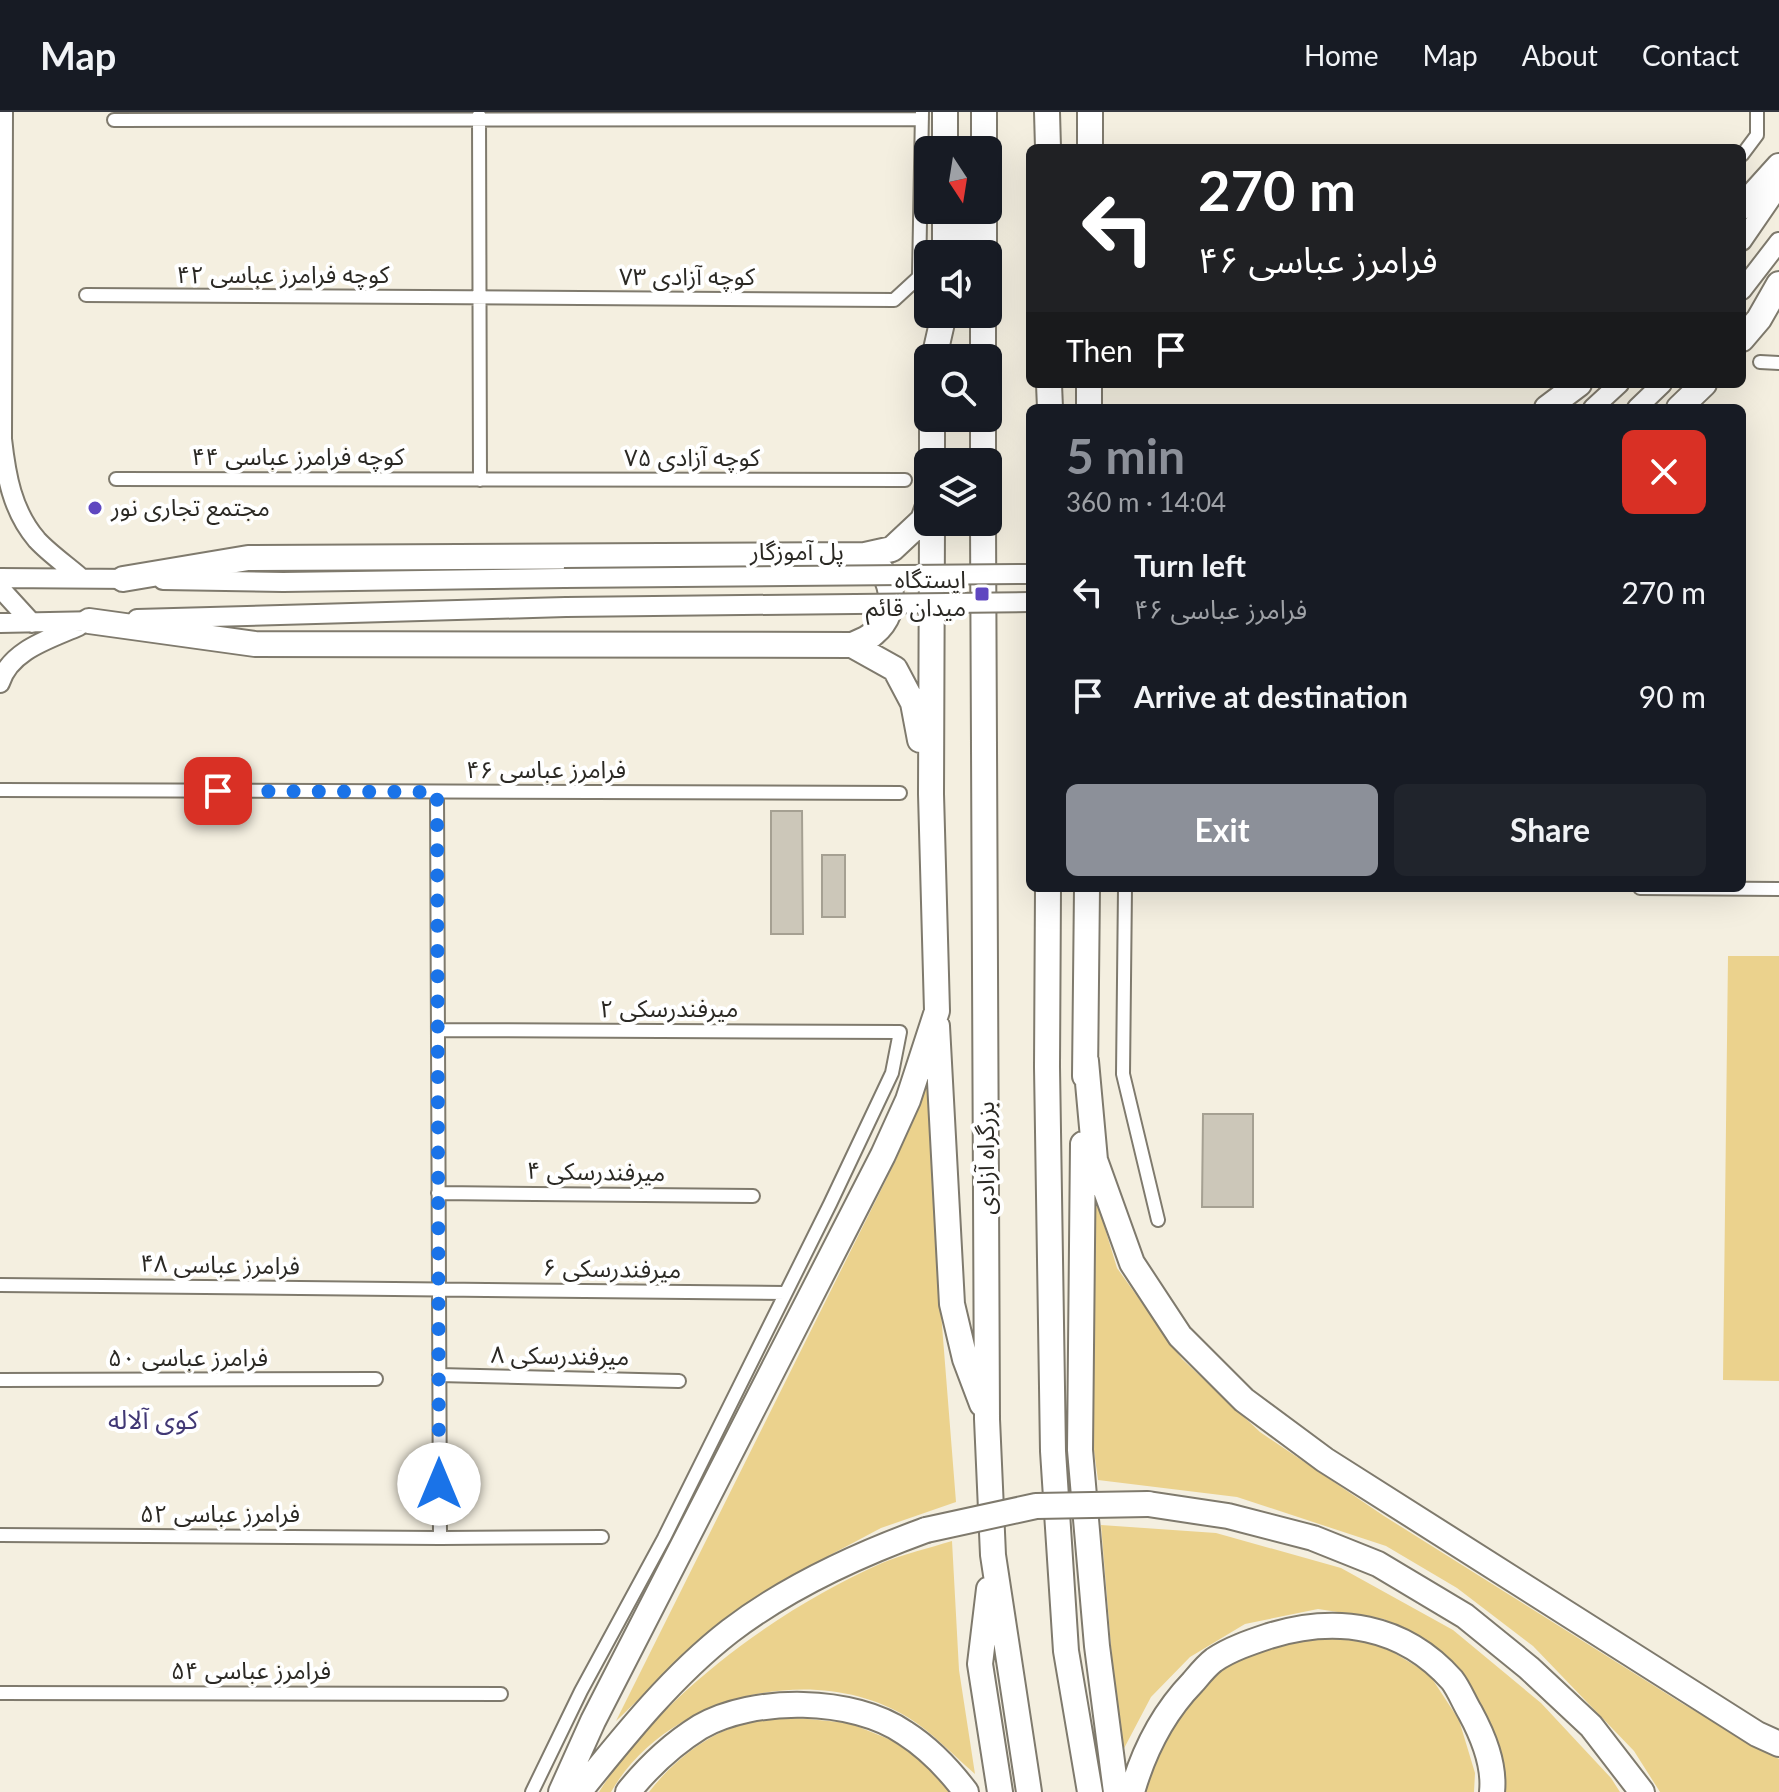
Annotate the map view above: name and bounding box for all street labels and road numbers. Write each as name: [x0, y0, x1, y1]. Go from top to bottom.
street label: کوچه فرامرز عباسی ۴۲: [177, 259, 391, 290]
street label: کوچه آزادی ۷۳: [619, 261, 756, 292]
street label: کوچه فرامرز عباسی ۴۴: [192, 441, 406, 472]
street label: کوچه آزادی ۷۵: [624, 442, 761, 473]
street label: پل آموزگار: [749, 536, 844, 567]
street label: فرامرز عباسی ۴۶: [466, 754, 626, 784]
street label: میرفندرسکی ۲: [600, 993, 738, 1023]
street label: بزرگراه آزادی: [970, 1101, 1000, 1215]
street label: میرفندرسکی ۴: [526, 1155, 666, 1187]
street label: فرامرز عباسی ۴۸: [140, 1248, 300, 1280]
street label: میرفندرسکی ۶: [542, 1252, 682, 1284]
street label: میرفندرسکی ۸: [490, 1339, 630, 1371]
street label: فرامرز عباسی ۵۰: [108, 1342, 268, 1372]
street label: فرامرز عباسی ۵۲: [140, 1498, 300, 1528]
street label: فرامرز عباسی ۵۴: [171, 1655, 331, 1685]

